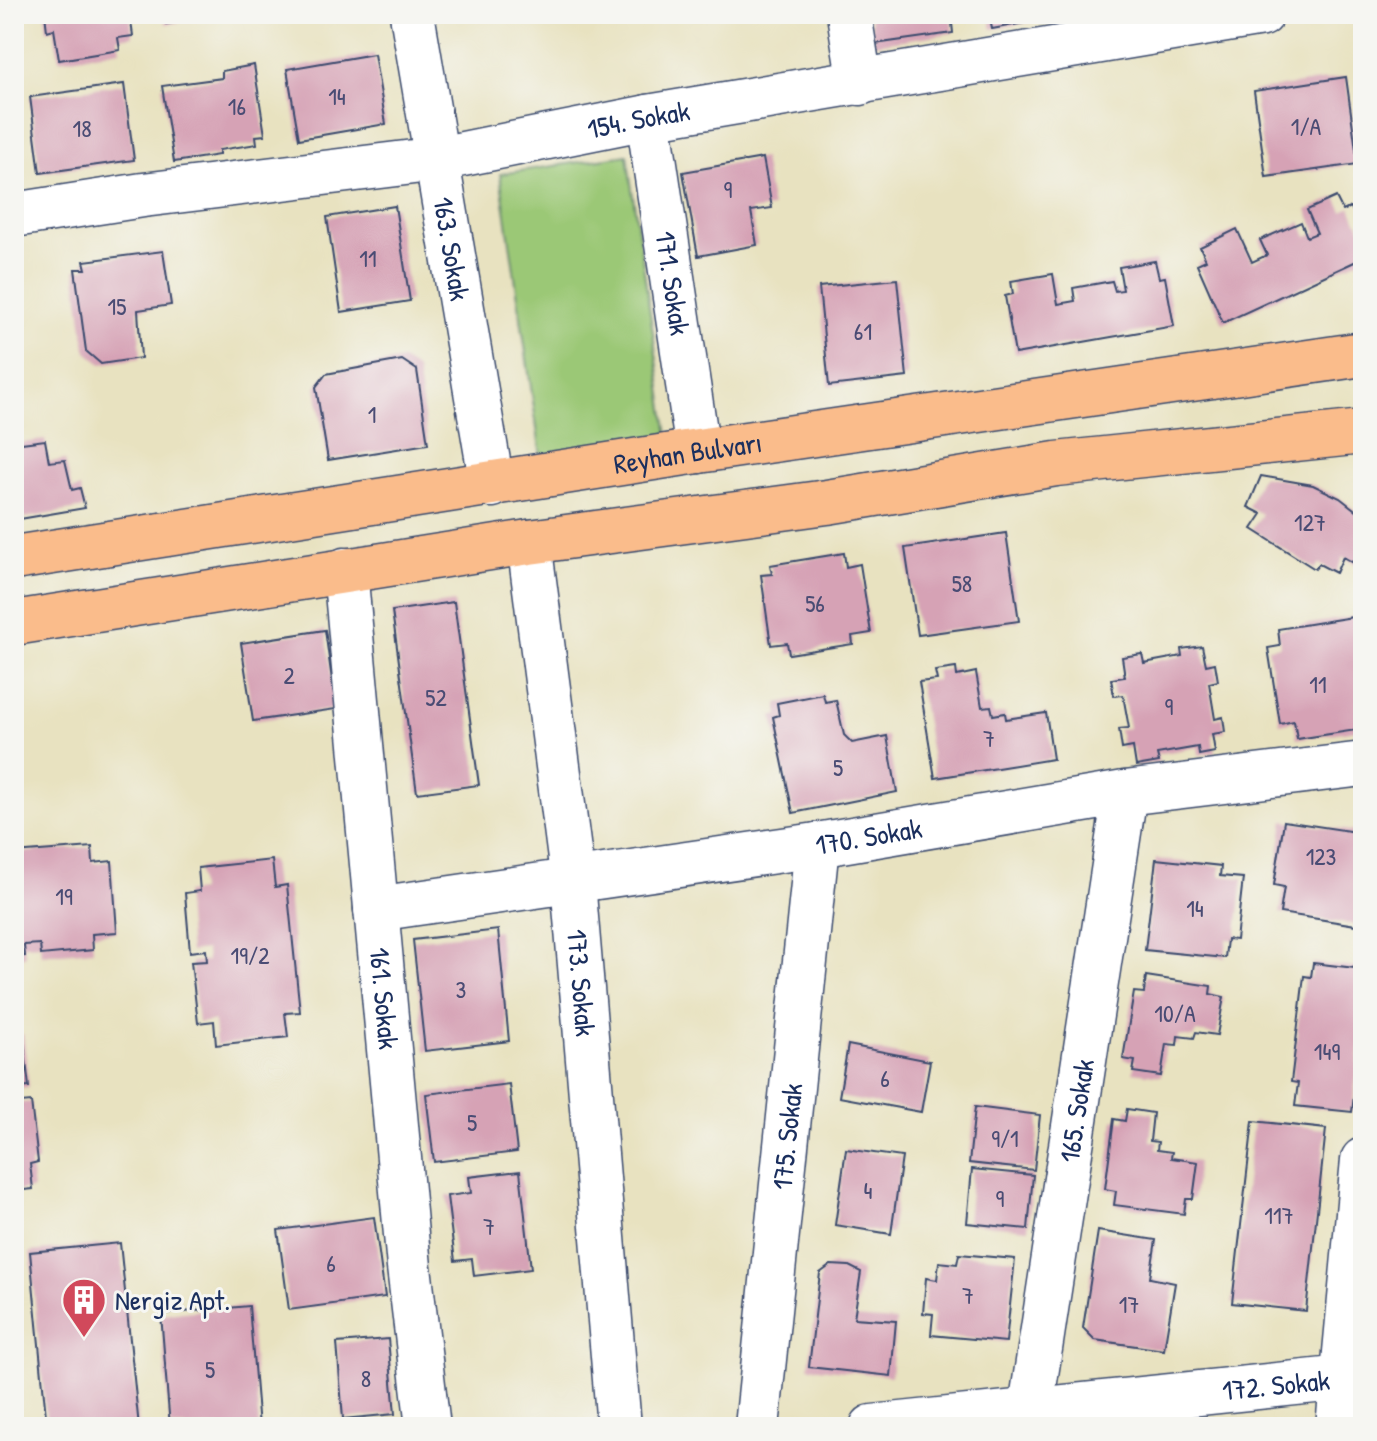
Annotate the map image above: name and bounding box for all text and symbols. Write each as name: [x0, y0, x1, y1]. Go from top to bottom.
house number: 14: [328, 80, 346, 112]
house number: 16: [228, 90, 246, 122]
street label: 154. Sokak: [584, 91, 693, 148]
house number: 1/A: [1291, 110, 1322, 142]
house number: 18: [72, 112, 92, 144]
house number: 9: [724, 173, 733, 205]
street label: 163. Sokak: [424, 194, 479, 304]
street label: 171. Sokak: [646, 228, 699, 338]
house number: 11: [359, 242, 377, 274]
house number: 15: [108, 290, 126, 322]
house number: 61: [854, 315, 872, 347]
house number: 1: [368, 398, 376, 430]
street label: Reyhan Bulvarı: [611, 423, 765, 483]
house number: 127: [1294, 506, 1326, 538]
house number: 58: [952, 567, 972, 599]
house number: 56: [805, 587, 825, 619]
house number: 2: [283, 659, 295, 691]
house number: 11: [1309, 668, 1327, 700]
house number: 52: [425, 681, 447, 713]
house number: 9: [1165, 690, 1174, 722]
house number: 7: [983, 722, 995, 754]
house number: 5: [833, 751, 843, 783]
street label: 170. Sokak: [813, 809, 925, 864]
house number: 123: [1306, 840, 1336, 872]
house number: 19: [55, 880, 73, 912]
house number: 14: [1186, 892, 1204, 924]
street label: 173. Sokak: [558, 928, 605, 1038]
house number: 19/2: [231, 939, 269, 971]
street label: 161. Sokak: [361, 945, 408, 1051]
house number: 3: [456, 973, 466, 1005]
house number: 10/A: [1154, 997, 1196, 1029]
house number: 149: [1314, 1035, 1340, 1067]
street label: 165. Sokak: [1050, 1056, 1103, 1165]
house number: 6: [880, 1062, 890, 1094]
street label: 175. Sokak: [763, 1081, 811, 1192]
house number: 5: [467, 1106, 477, 1138]
house number: 9/1: [991, 1122, 1019, 1154]
house number: 4: [864, 1174, 873, 1206]
house number: 9: [996, 1182, 1005, 1214]
house number: 117: [1264, 1199, 1294, 1231]
house number: 7: [483, 1210, 495, 1242]
house number: 6: [326, 1247, 336, 1279]
building icon: Nergiz Apt.: [60, 1276, 108, 1339]
house number: 7: [962, 1279, 974, 1311]
place label: Nergiz Apt.: [115, 1281, 230, 1319]
house number: 17: [1119, 1288, 1139, 1320]
house number: 5: [205, 1353, 215, 1385]
street label: 172. Sokak: [1220, 1361, 1332, 1410]
house number: 8: [361, 1362, 371, 1394]

